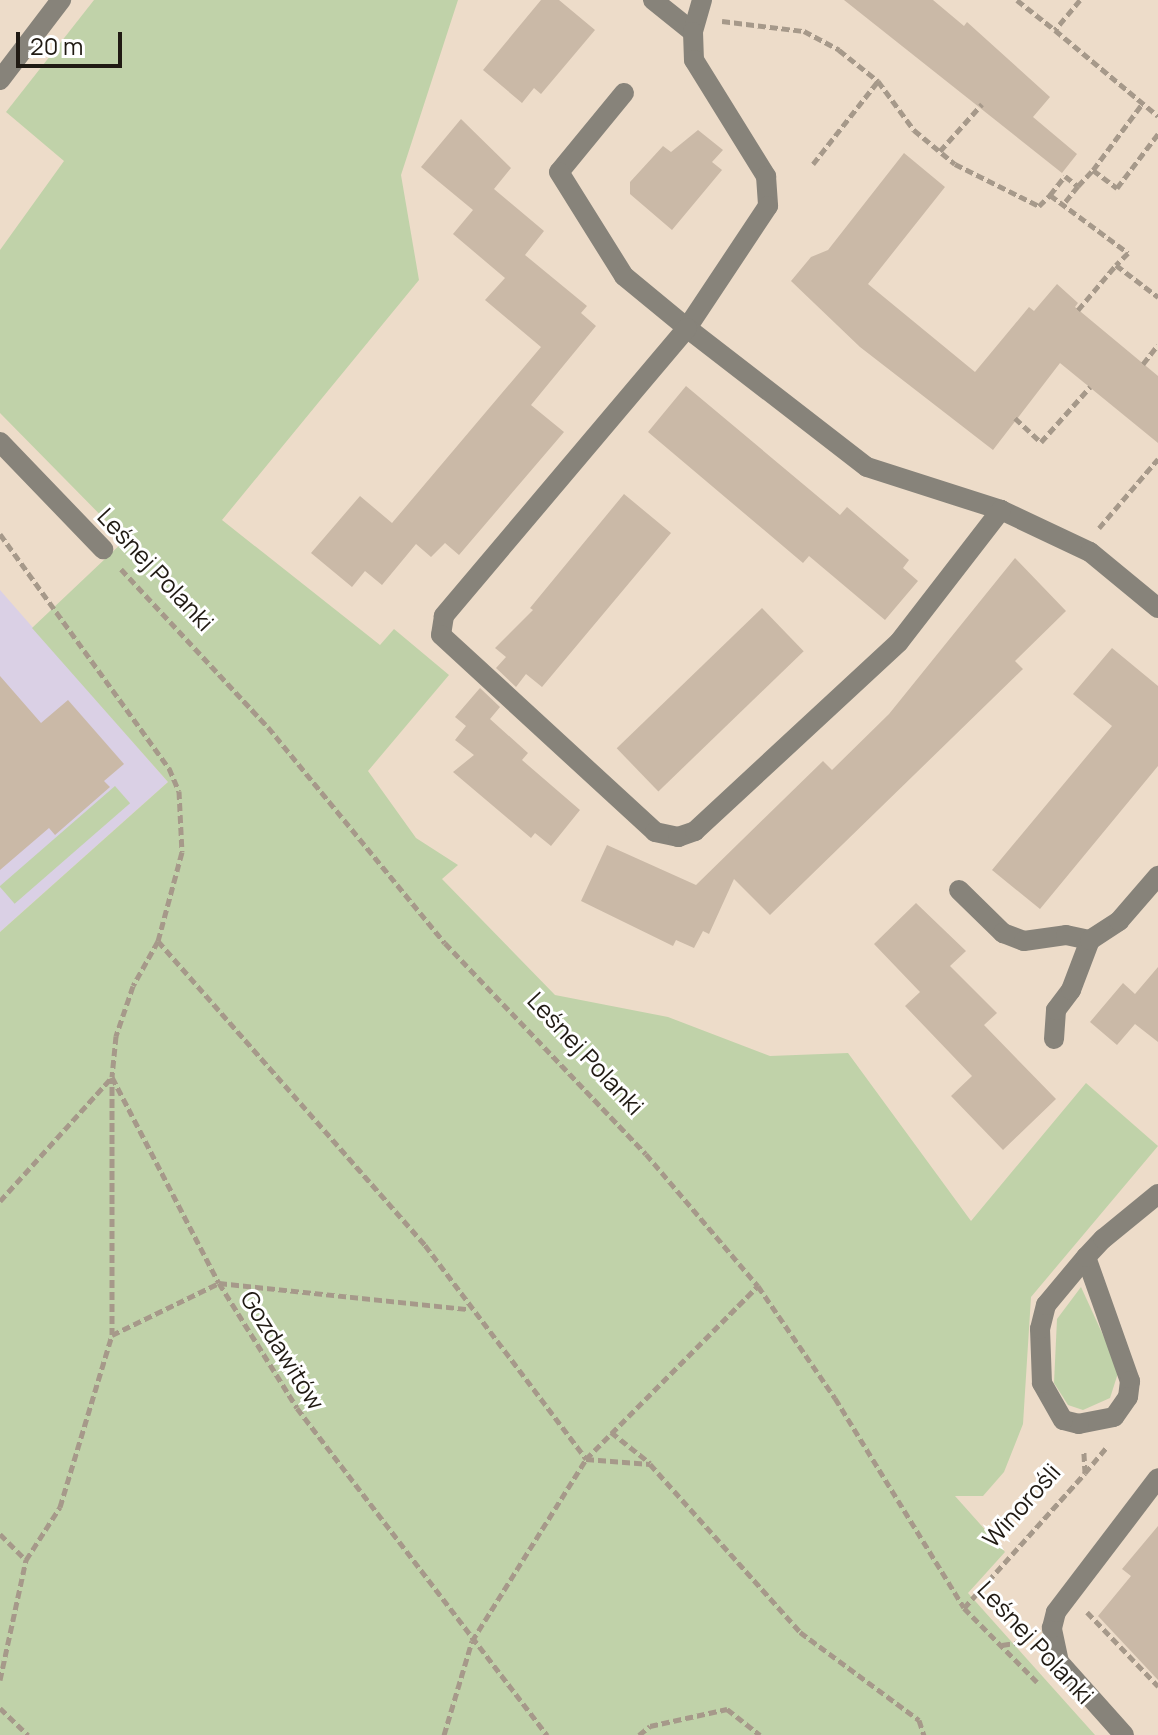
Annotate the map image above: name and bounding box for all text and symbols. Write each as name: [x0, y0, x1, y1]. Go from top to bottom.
scale bar: [20, 16, 126, 66]
text: 20 m: [30, 29, 83, 62]
street label: Leśnej Polanki: [92, 502, 220, 636]
street label: Leśnej Polanki: [522, 986, 650, 1120]
street label: Gozdawitów: [235, 1285, 331, 1415]
street label: Winorośli: [976, 1457, 1066, 1553]
street label: Leśnej Polanki: [972, 1575, 1100, 1709]

